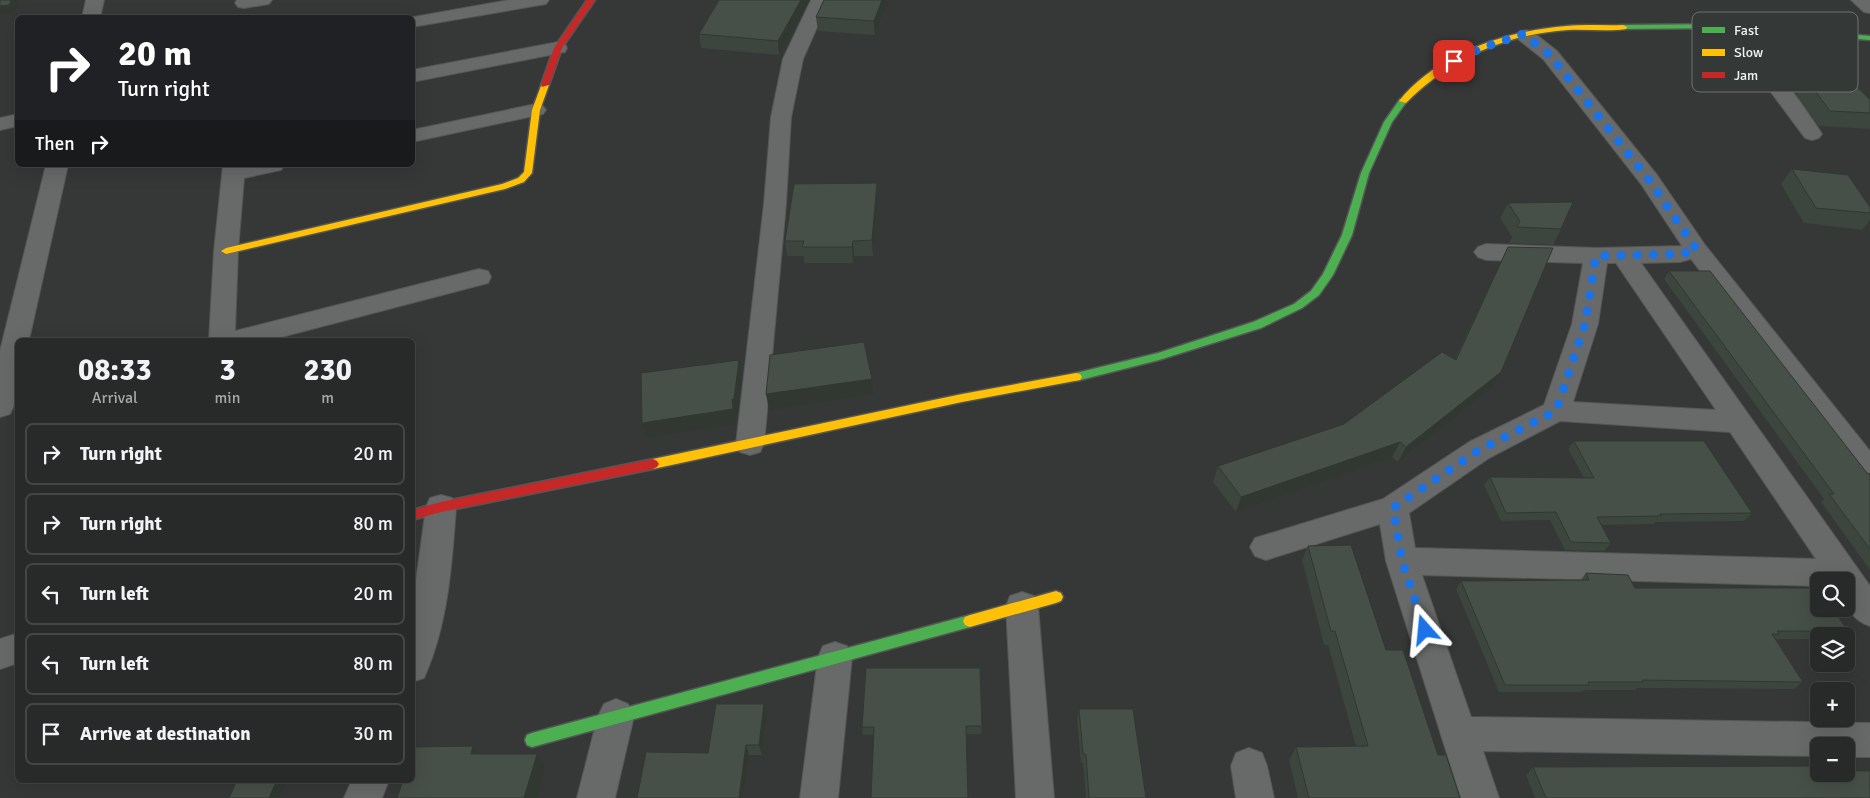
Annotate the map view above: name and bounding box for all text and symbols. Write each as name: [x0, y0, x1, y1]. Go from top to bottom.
legend: [1692, 12, 1858, 92]
text: Fast: [1734, 22, 1759, 39]
text: 20 m: [118, 32, 192, 75]
icon: right: [35, 35, 100, 100]
pin: [1433, 40, 1475, 82]
text: Slow: [1734, 44, 1763, 61]
icon: arrive: [1440, 47, 1468, 75]
text: Jam: [1734, 67, 1758, 84]
text: Turn right: [118, 75, 210, 102]
icon: right: [85, 130, 113, 158]
text: Then: [35, 132, 75, 156]
text: 08:33: [78, 352, 152, 389]
text: 3: [219, 352, 236, 389]
text: 230: [303, 352, 352, 389]
text: Arrival: [92, 388, 138, 408]
text: min: [215, 388, 240, 408]
text: m: [321, 388, 334, 408]
icon: right: [37, 440, 65, 468]
text: Turn right: [80, 442, 162, 466]
text: 20 m: [353, 442, 393, 466]
icon: right: [37, 510, 65, 538]
text: Turn right: [80, 512, 162, 536]
text: 80 m: [353, 512, 393, 536]
map controls: [1810, 572, 1855, 782]
button: search: [1810, 572, 1855, 617]
icon: left: [37, 580, 65, 608]
text: Turn left: [80, 582, 149, 606]
text: 20 m: [353, 582, 393, 606]
position arrow: [1398, 603, 1450, 655]
button: layers: [1810, 627, 1855, 672]
icon: left: [37, 650, 65, 678]
text: Turn left: [80, 652, 149, 676]
text: 80 m: [353, 652, 393, 676]
button: +: [1810, 682, 1855, 727]
icon: arrive: [37, 720, 65, 748]
text: Arrive at destination: [80, 722, 251, 746]
text: 30 m: [353, 722, 393, 746]
button: −: [1810, 737, 1855, 782]

